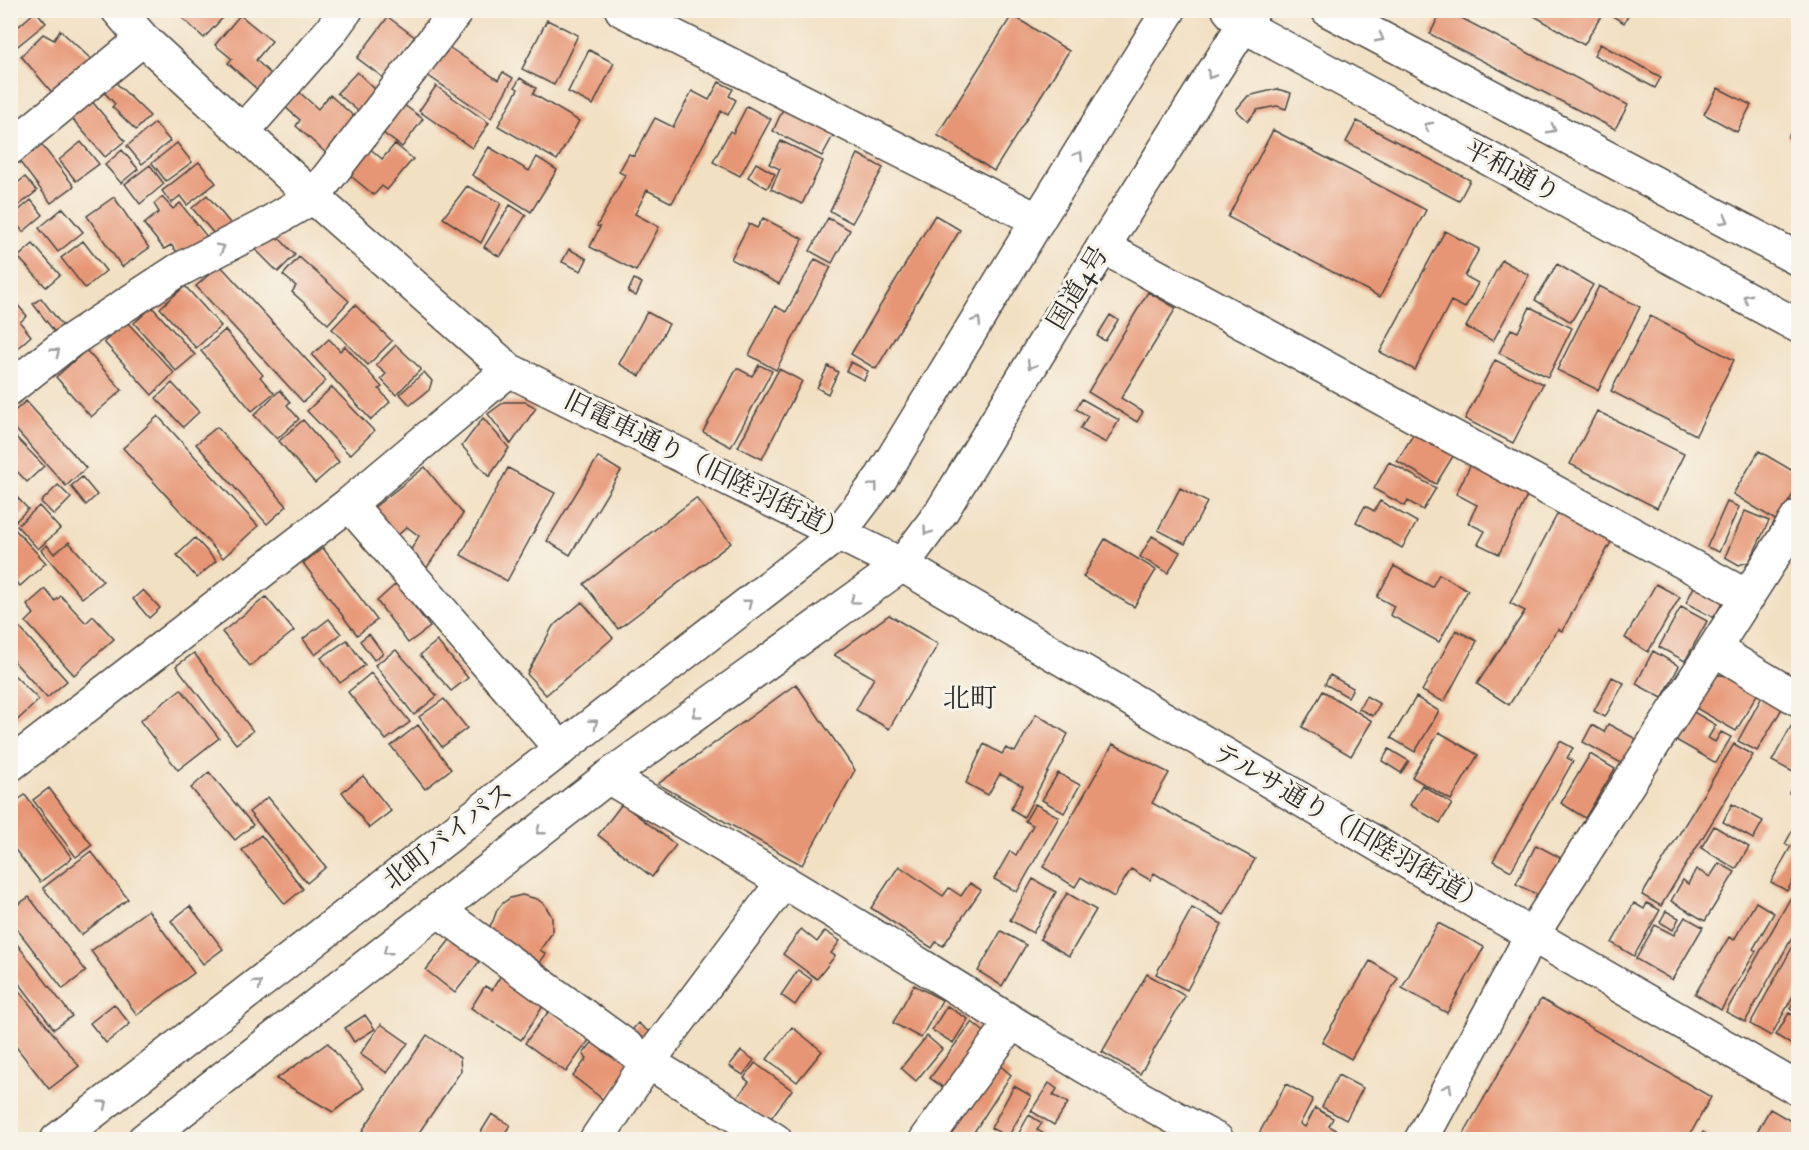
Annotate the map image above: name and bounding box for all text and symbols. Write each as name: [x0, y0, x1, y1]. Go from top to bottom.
one-way arrow: [1374, 31, 1384, 42]
one-way arrow: [1207, 68, 1218, 79]
one-way arrow: [1423, 122, 1434, 133]
one-way arrow: [1546, 122, 1557, 133]
street label: 平和通り: [1459, 132, 1565, 210]
one-way arrow: [1072, 151, 1084, 161]
one-way arrow: [1718, 213, 1729, 224]
street label: 国道4号: [1041, 240, 1115, 336]
one-way arrow: [215, 244, 226, 255]
one-way arrow: [1743, 294, 1753, 305]
one-way arrow: [970, 317, 982, 327]
one-way arrow: [50, 348, 61, 359]
one-way arrow: [1026, 359, 1038, 369]
street label: 旧電車通り（旧陸羽街道）: [559, 384, 853, 550]
one-way arrow: [867, 482, 878, 493]
one-way arrow: [924, 524, 935, 535]
one-way arrow: [850, 593, 861, 604]
one-way arrow: [741, 599, 752, 610]
district label: 北町: [943, 682, 997, 715]
one-way arrow: [692, 707, 703, 718]
one-way arrow: [587, 719, 598, 730]
street label: テルサ通り（旧陸羽街道）: [1207, 736, 1493, 920]
street label: 北町バイパス: [377, 776, 519, 896]
one-way arrow: [536, 823, 547, 834]
one-way arrow: [383, 944, 394, 955]
one-way arrow: [251, 980, 262, 991]
one-way arrow: [1441, 1084, 1453, 1094]
one-way arrow: [97, 1100, 108, 1111]

